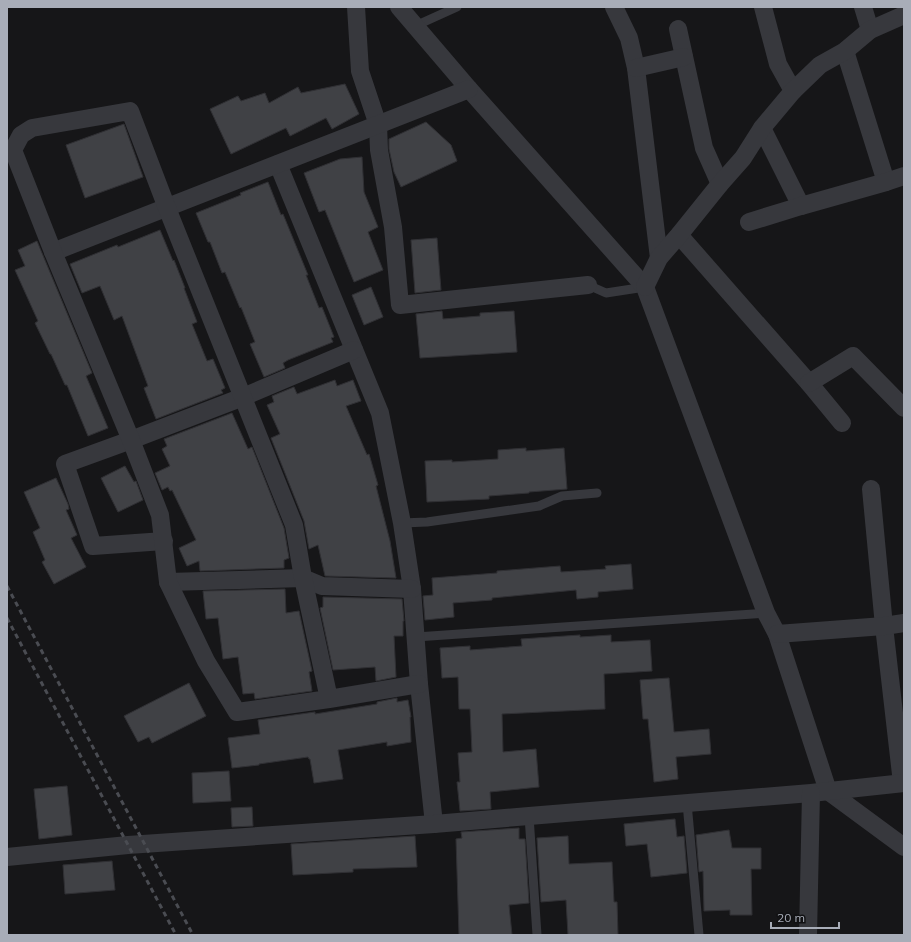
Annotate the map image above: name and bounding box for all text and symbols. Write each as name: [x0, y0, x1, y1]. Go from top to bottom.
scale bar: [771, 904, 839, 930]
text: 20 m: [777, 910, 805, 925]

